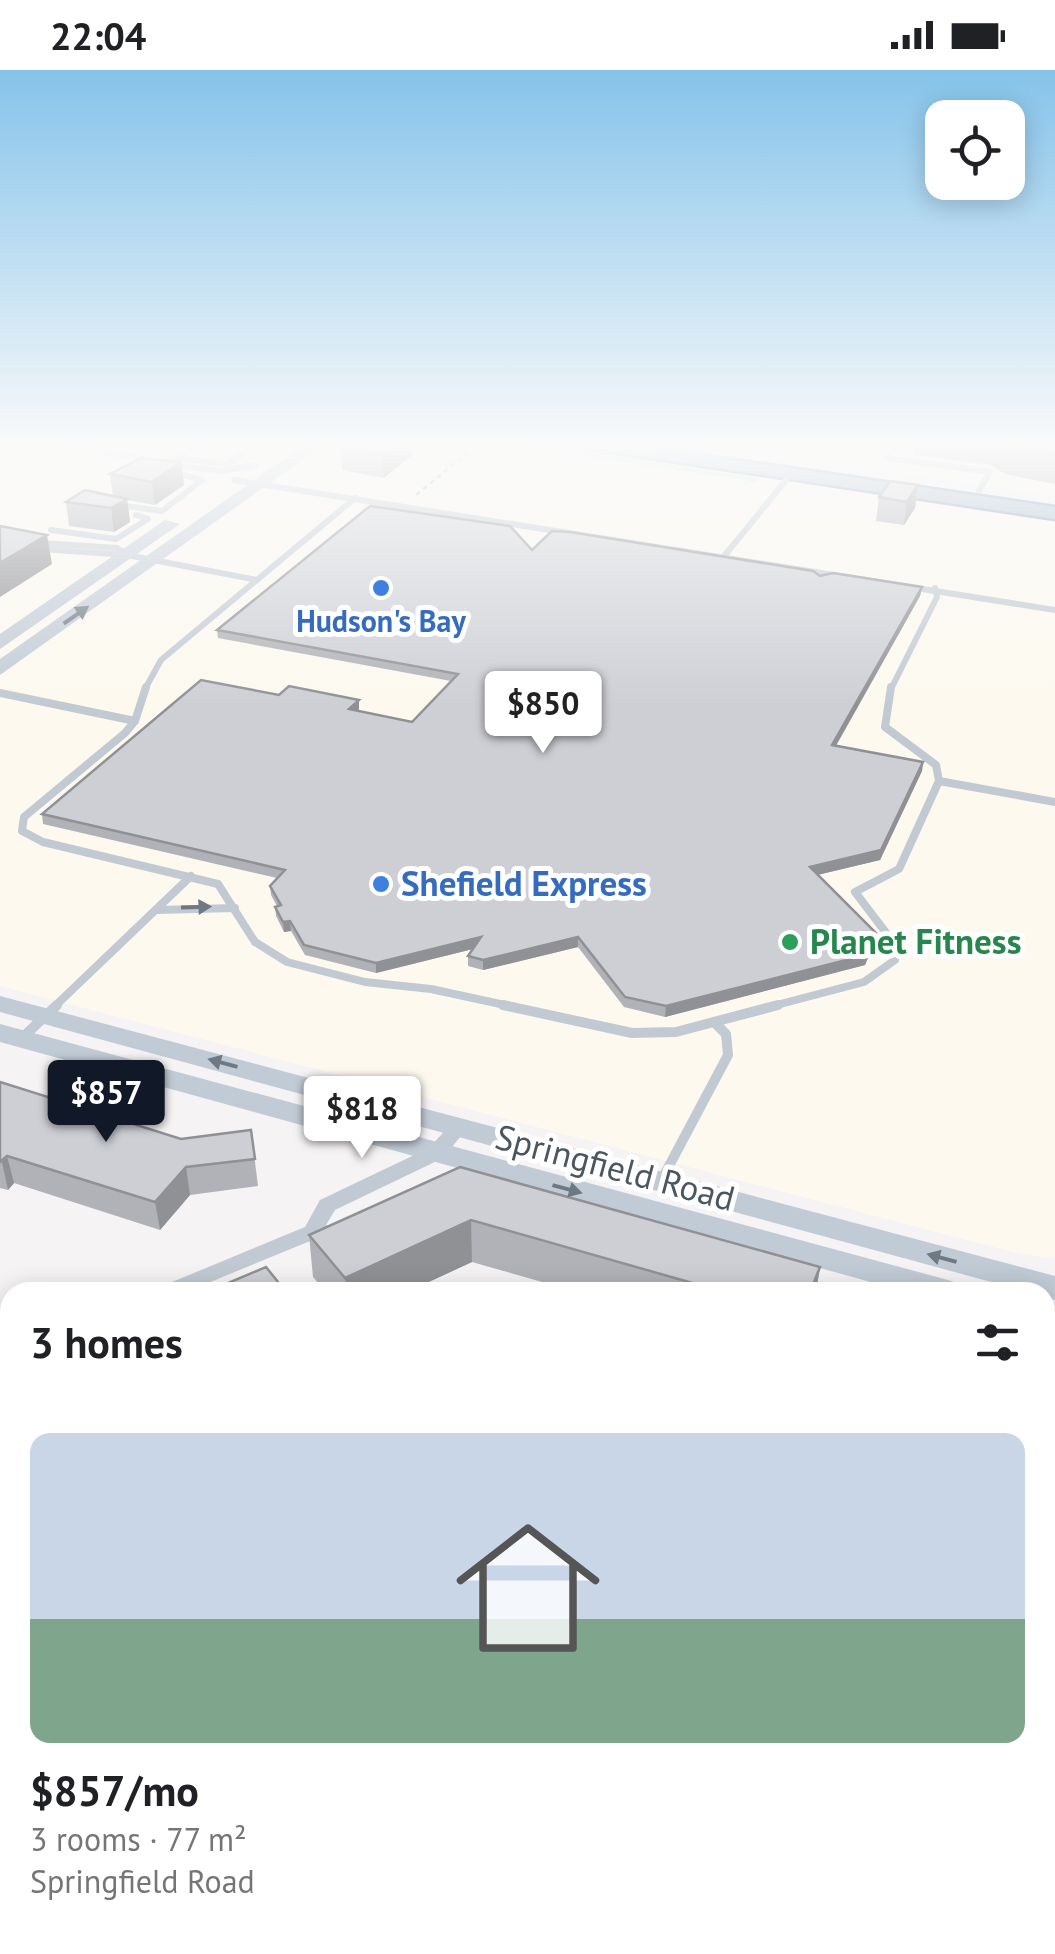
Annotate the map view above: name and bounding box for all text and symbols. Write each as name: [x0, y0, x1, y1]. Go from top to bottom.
text: 22:04: [50, 11, 146, 60]
map controls: [925, 100, 1025, 200]
button: locate: [925, 100, 1025, 200]
marker: Hudson's Bay: [370, 577, 392, 599]
place label: Hudson's Bay: [296, 601, 466, 640]
one-way arrow: [63, 606, 89, 625]
pin: $850: [484, 671, 602, 756]
text: $850: [507, 682, 579, 724]
place label: Shefield Express: [401, 860, 647, 906]
marker: Shefield Express: [370, 873, 392, 895]
one-way arrow: [181, 899, 213, 915]
place label: Planet Fitness: [810, 918, 1021, 964]
marker: Planet Fitness: [779, 931, 801, 953]
one-way arrow: [207, 1055, 238, 1071]
pin: $857: [47, 1060, 165, 1145]
text: $857: [70, 1071, 142, 1113]
pin: $818: [303, 1076, 421, 1161]
text: $818: [326, 1087, 398, 1129]
street label: Springfield Road: [491, 1113, 740, 1221]
one-way arrow: [551, 1181, 582, 1197]
one-way arrow: [927, 1250, 957, 1265]
text: 3 homes: [30, 1315, 183, 1370]
icon: filters: [970, 1315, 1025, 1370]
icon: home: [438, 1498, 618, 1678]
text: $857/mo: [30, 1763, 199, 1818]
text: 3 rooms · 77 m²: [30, 1818, 247, 1860]
text: Springfield Road: [30, 1860, 255, 1902]

